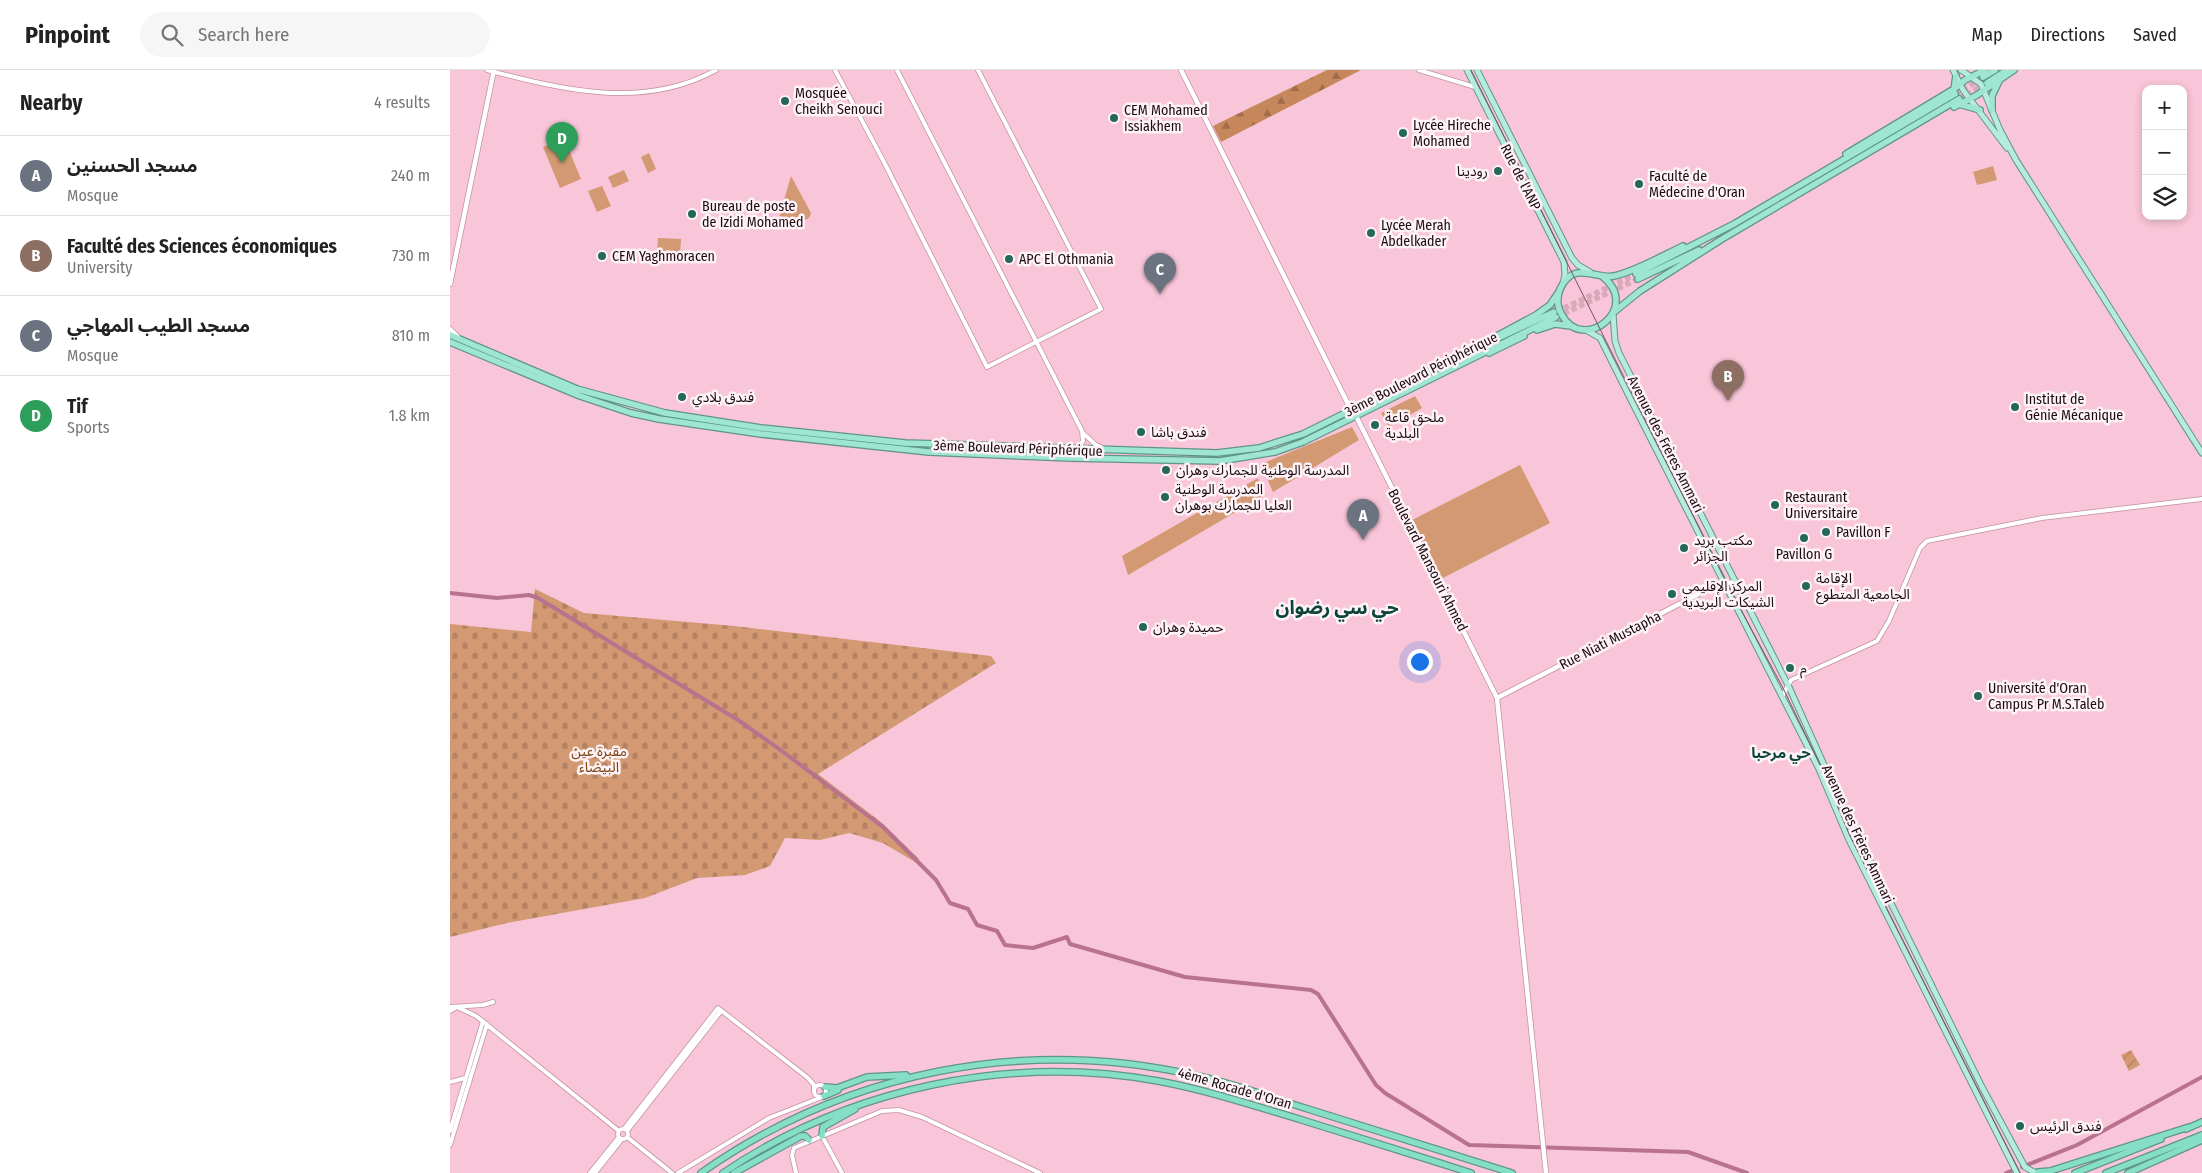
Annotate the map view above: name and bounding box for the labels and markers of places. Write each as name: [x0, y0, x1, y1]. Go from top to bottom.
place label: Mosquée Cheikh Senouci: [795, 85, 882, 118]
marker: Mosquée Cheikh Senouci: [779, 95, 791, 107]
place label: CEM Mohamed Issiakhem: [1124, 102, 1208, 135]
marker: CEM Mohamed Issiakhem: [1108, 112, 1120, 124]
place label: Lycée Hireche Mohamed: [1413, 117, 1491, 150]
pin: D: [546, 122, 578, 163]
marker: Lycée Hireche Mohamed: [1397, 127, 1409, 139]
place label: رودينا: [1457, 163, 1488, 180]
marker: رودينا: [1492, 165, 1504, 177]
place label: Faculté de Médecine d'Oran: [1649, 168, 1745, 201]
marker: Faculté de Médecine d'Oran: [1633, 178, 1645, 190]
place label: Bureau de poste de Izidi Mohamed: [702, 198, 804, 231]
marker: Bureau de poste de Izidi Mohamed: [686, 208, 698, 220]
place label: Lycée Merah Abdelkader: [1381, 217, 1451, 250]
marker: Lycée Merah Abdelkader: [1365, 227, 1377, 239]
place label: CEM Yaghmoracen: [612, 248, 715, 265]
marker: CEM Yaghmoracen: [596, 250, 608, 262]
place label: APC El Othmania: [1019, 251, 1114, 268]
marker: APC El Othmania: [1003, 253, 1015, 265]
pin: C: [1144, 253, 1176, 294]
pin: B: [1712, 360, 1744, 401]
place label: فندق بلادي: [692, 389, 754, 408]
marker: فندق بلادي: [676, 391, 688, 403]
place label: Institut de Génie Mécanique: [2025, 391, 2123, 424]
marker: Institut de Génie Mécanique: [2009, 401, 2021, 413]
place label: ملحق قاعة البلدية: [1385, 409, 1444, 442]
marker: ملحق قاعة البلدية: [1369, 419, 1381, 431]
place label: فندق باشا: [1151, 424, 1207, 441]
marker: فندق باشا: [1135, 426, 1147, 438]
place label: المدرسة الوطنية للجمارك وهران: [1176, 462, 1349, 479]
marker: المدرسة الوطنية للجمارك وهران: [1160, 464, 1172, 476]
place label: المدرسة الوطنية العليا للجمارك بوهران: [1175, 481, 1292, 514]
place label: Restaurant Universitaire: [1785, 489, 1858, 522]
marker: المدرسة الوطنية العليا للجمارك بوهران: [1159, 491, 1171, 503]
pin: A: [1347, 499, 1379, 540]
marker: Restaurant Universitaire: [1769, 499, 1781, 511]
place label: Pavillon F: [1836, 524, 1891, 541]
marker: Pavillon F: [1820, 526, 1832, 538]
place label: مكتب بريد الجزائر: [1693, 532, 1753, 565]
marker: Pavillon G: [1798, 532, 1810, 544]
marker: مكتب بريد الجزائر: [1678, 542, 1690, 554]
place label: Pavillon G: [1776, 546, 1832, 563]
place label: الإقامة الجامعية المتطوع: [1816, 570, 1910, 605]
place label: المركز الإقليمي الشيكات البريدية: [1682, 578, 1774, 611]
marker: الإقامة الجامعية المتطوع: [1800, 580, 1812, 592]
marker: المركز الإقليمي الشيكات البريدية: [1666, 588, 1678, 600]
place label: حميدة وهران: [1153, 619, 1223, 636]
marker: حميدة وهران: [1137, 621, 1149, 633]
place label: م: [1800, 660, 1807, 679]
marker: م: [1784, 662, 1796, 674]
place label: Université d'Oran Campus Pr M.S.Taleb: [1988, 680, 2104, 713]
marker: Université d'Oran Campus Pr M.S.Taleb: [1972, 690, 1984, 702]
place label: فندق الرئيس: [2030, 1118, 2101, 1135]
marker: فندق الرئيس: [2014, 1120, 2026, 1132]

